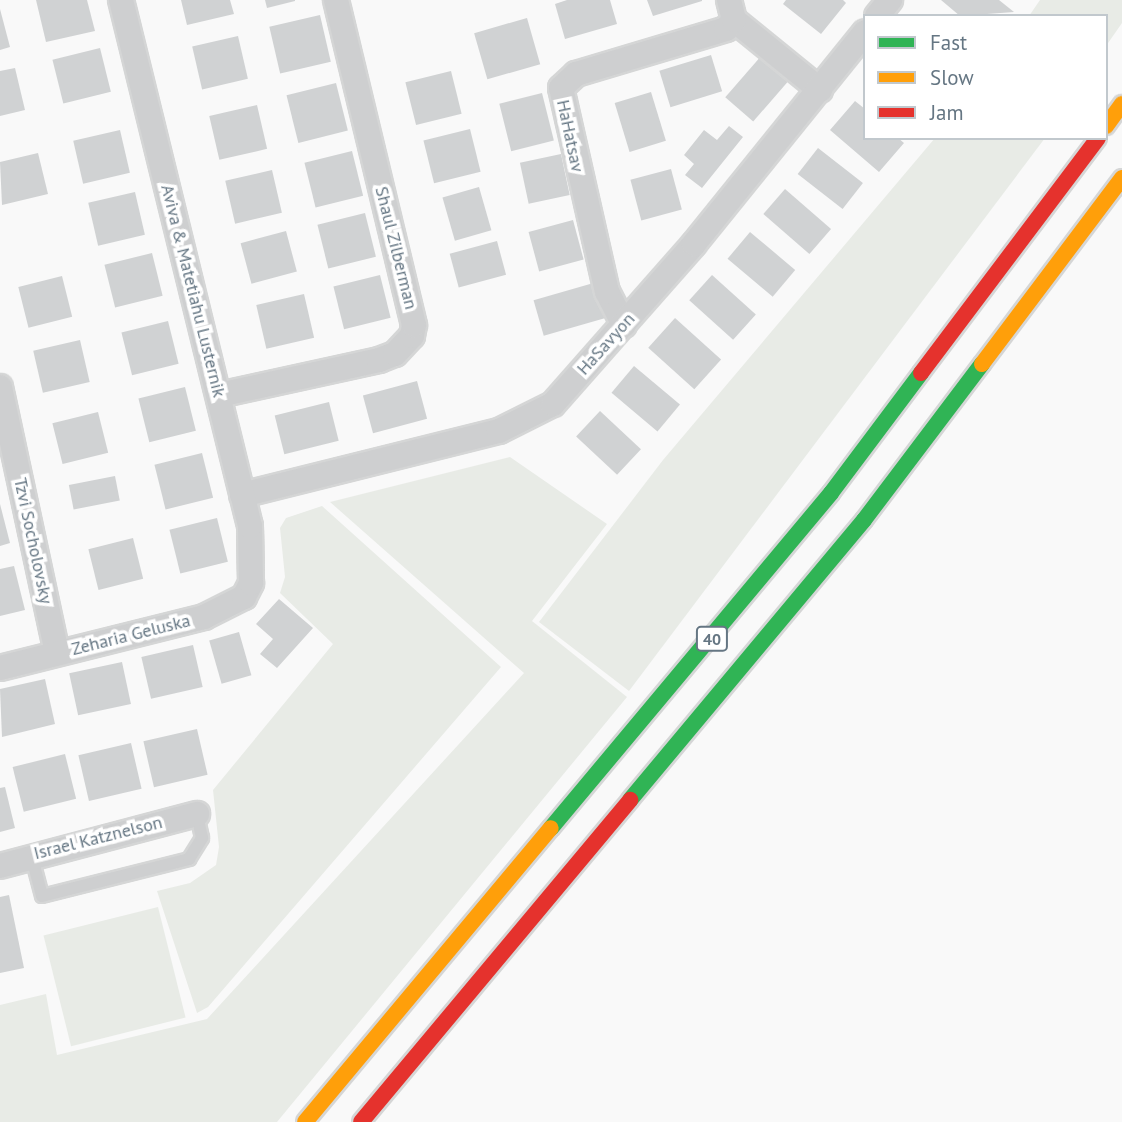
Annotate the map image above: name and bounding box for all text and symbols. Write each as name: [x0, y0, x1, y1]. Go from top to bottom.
legend: [863, 14, 1108, 140]
text: Fast: [930, 29, 967, 56]
text: Slow: [930, 64, 974, 91]
street label: HaHatsav: [552, 98, 588, 174]
text: Jam: [930, 99, 964, 126]
street label: Aviva & Matetiahu Lusternik: [156, 182, 230, 400]
street label: Shaul Zilberman: [370, 184, 422, 312]
street label: HaSavyon: [573, 309, 639, 379]
street label: Tzvi Socholovsky: [9, 476, 57, 606]
street label: Zeharia Geluska: [69, 610, 193, 660]
road number: 40: [694, 626, 730, 652]
street label: Israel Katznelson: [31, 812, 165, 864]

